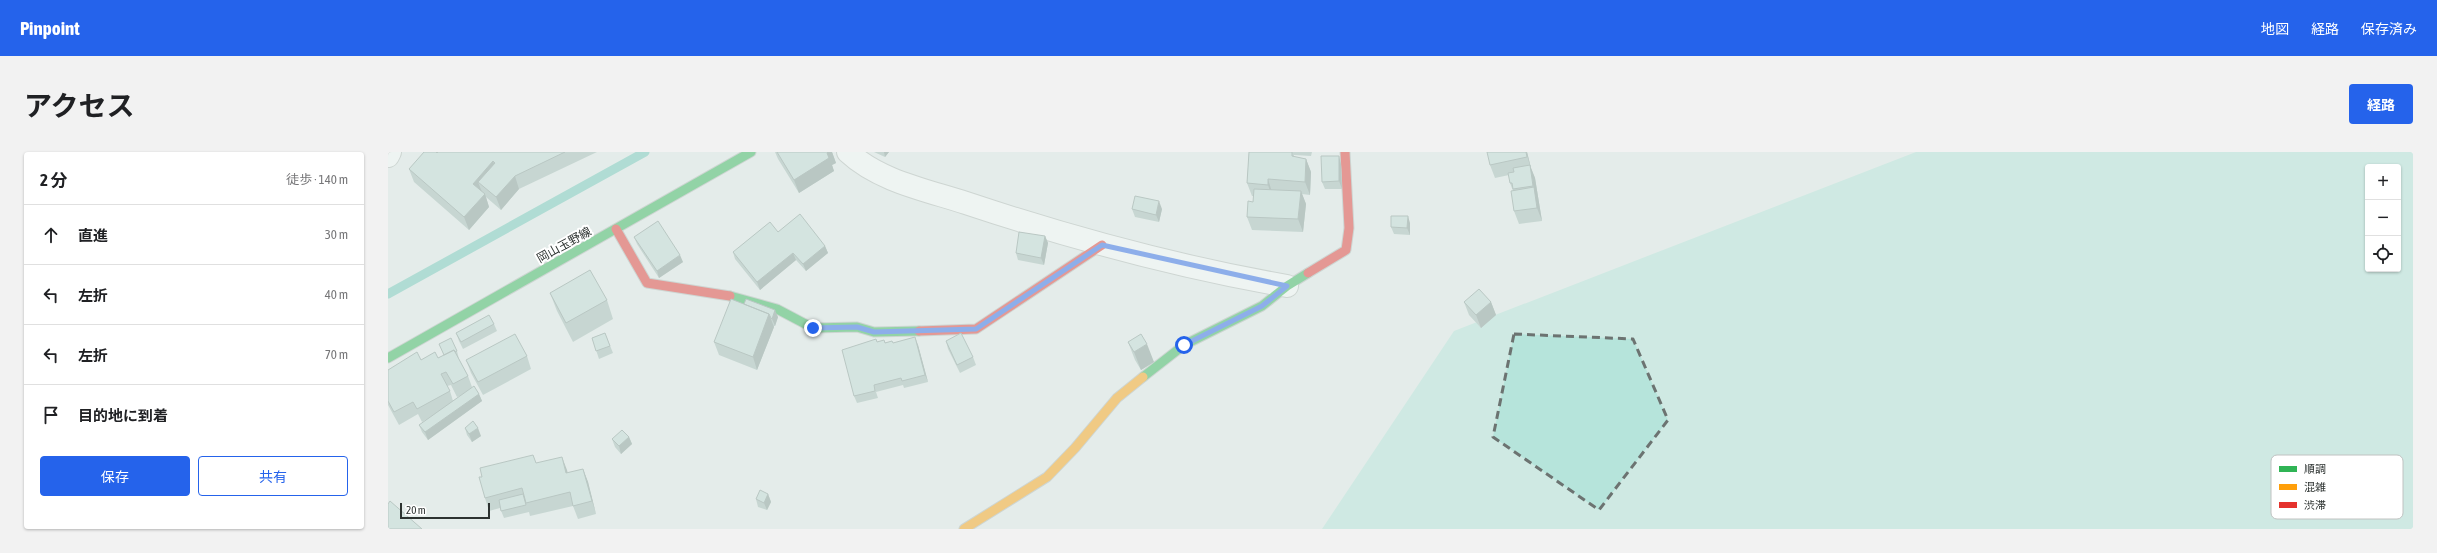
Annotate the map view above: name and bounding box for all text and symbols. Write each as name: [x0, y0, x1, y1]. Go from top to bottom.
text: Pinpoint: [20, 17, 80, 39]
text: 地図: [2261, 21, 2289, 37]
text: 経路: [2311, 21, 2339, 37]
text: 保存済み: [2361, 21, 2417, 37]
button: 経路: [2349, 84, 2413, 124]
text: アクセス: [24, 90, 135, 122]
map controls: [2365, 164, 2401, 272]
button: +: [2365, 164, 2401, 200]
text: 2 分: [40, 170, 67, 190]
text: 徒歩 · 140 m: [286, 172, 348, 187]
button: −: [2365, 200, 2401, 236]
icon: ahead: [40, 224, 62, 246]
street label: 岡山玉野線: [534, 224, 594, 266]
text: 直進: [78, 227, 108, 244]
text: 30 m: [325, 227, 348, 242]
button: locate: [2365, 236, 2401, 272]
icon: left: [40, 284, 62, 306]
text: 左折: [78, 287, 108, 304]
text: 40 m: [325, 287, 348, 302]
route end: [804, 319, 822, 337]
route start: [1175, 336, 1193, 354]
icon: left: [40, 344, 62, 366]
text: 左折: [78, 347, 108, 364]
text: 70 m: [325, 347, 348, 362]
icon: arrive: [40, 404, 62, 426]
text: 目的地に到着: [78, 407, 168, 424]
legend: [2271, 455, 2403, 519]
button: 保存: [40, 456, 190, 496]
button: 共有: [198, 456, 348, 496]
text: 順調: [2304, 463, 2326, 475]
text: 混雑: [2304, 481, 2326, 493]
text: 渋滞: [2304, 499, 2326, 511]
scale bar: [400, 501, 490, 520]
text: 20 m: [406, 504, 426, 516]

